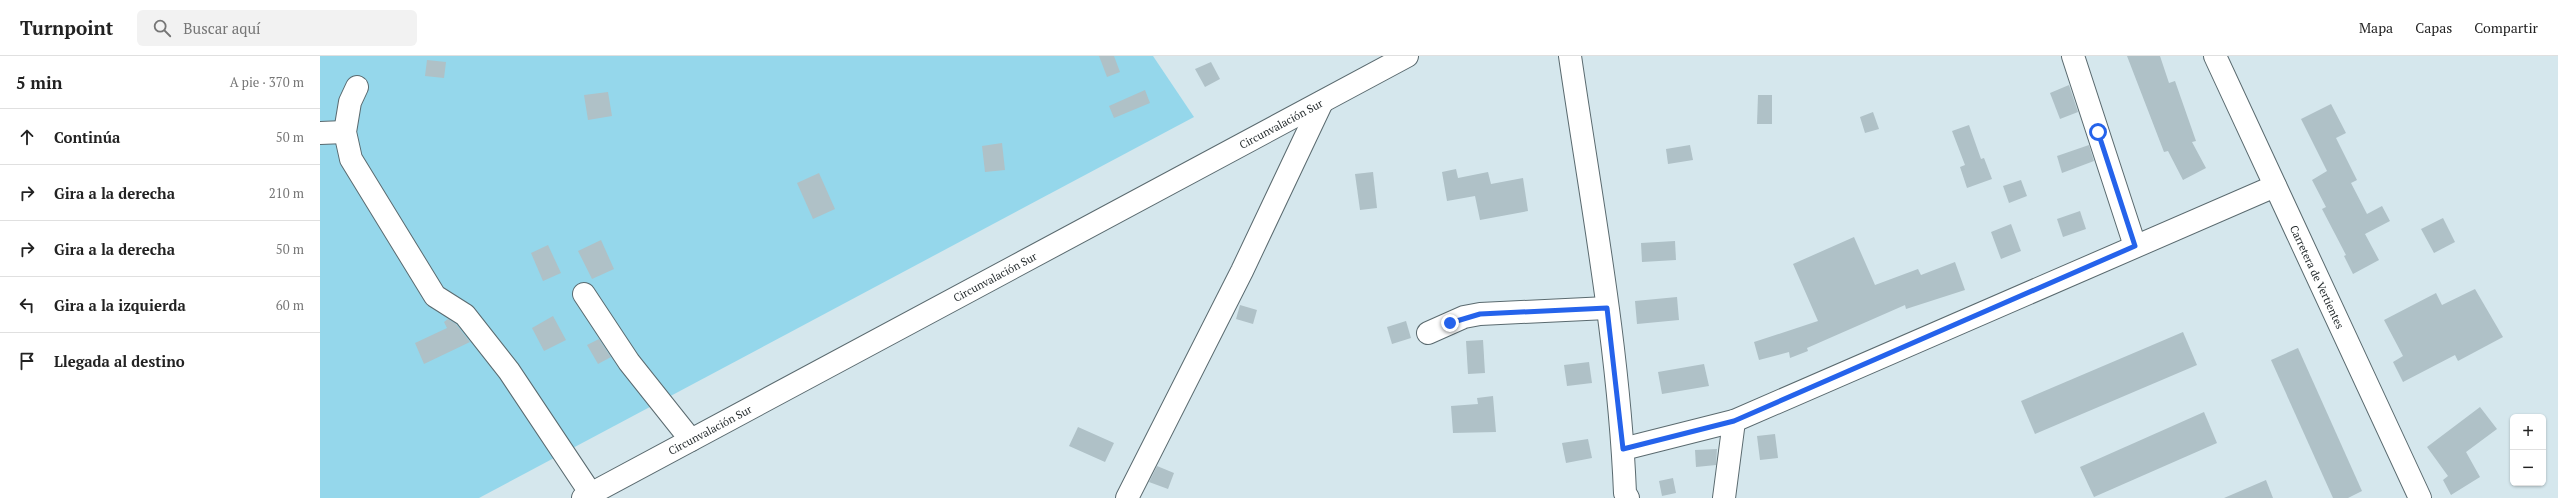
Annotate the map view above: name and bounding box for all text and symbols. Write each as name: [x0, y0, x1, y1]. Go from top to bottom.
search box: [137, 10, 417, 46]
text: Turnpoint: [20, 15, 113, 40]
icon: search: [151, 17, 173, 39]
text: Buscar aquí: [183, 18, 261, 38]
text: Mapa: [2359, 18, 2393, 37]
text: Capas: [2415, 18, 2452, 37]
text: Compartir: [2474, 18, 2538, 37]
text: 5 min: [16, 71, 63, 94]
text: A pie · 370 m: [230, 73, 304, 91]
street label: Circunvalación Sur: [1237, 96, 1326, 152]
route start: [2089, 123, 2107, 141]
icon: ahead: [16, 126, 38, 148]
text: Continúa: [54, 127, 120, 147]
text: 50 m: [276, 128, 304, 146]
icon: right: [16, 182, 38, 204]
text: Gira a la derecha: [54, 183, 175, 203]
text: 210 m: [269, 184, 304, 202]
street label: Carretera de Vertientes: [2287, 223, 2347, 331]
icon: right: [16, 238, 38, 260]
text: Gira a la derecha: [54, 239, 175, 259]
text: 50 m: [276, 240, 304, 258]
street label: Circunvalación Sur: [951, 249, 1040, 305]
icon: left: [16, 294, 38, 316]
text: Gira a la izquierda: [54, 295, 186, 315]
text: 60 m: [276, 296, 304, 314]
route end: [1441, 314, 1459, 332]
icon: arrive: [16, 350, 38, 372]
text: Llegada al destino: [54, 351, 185, 371]
street label: Circunvalación Sur: [666, 402, 755, 458]
map controls: [2510, 414, 2546, 486]
button: +: [2510, 414, 2546, 450]
button: −: [2510, 450, 2546, 486]

